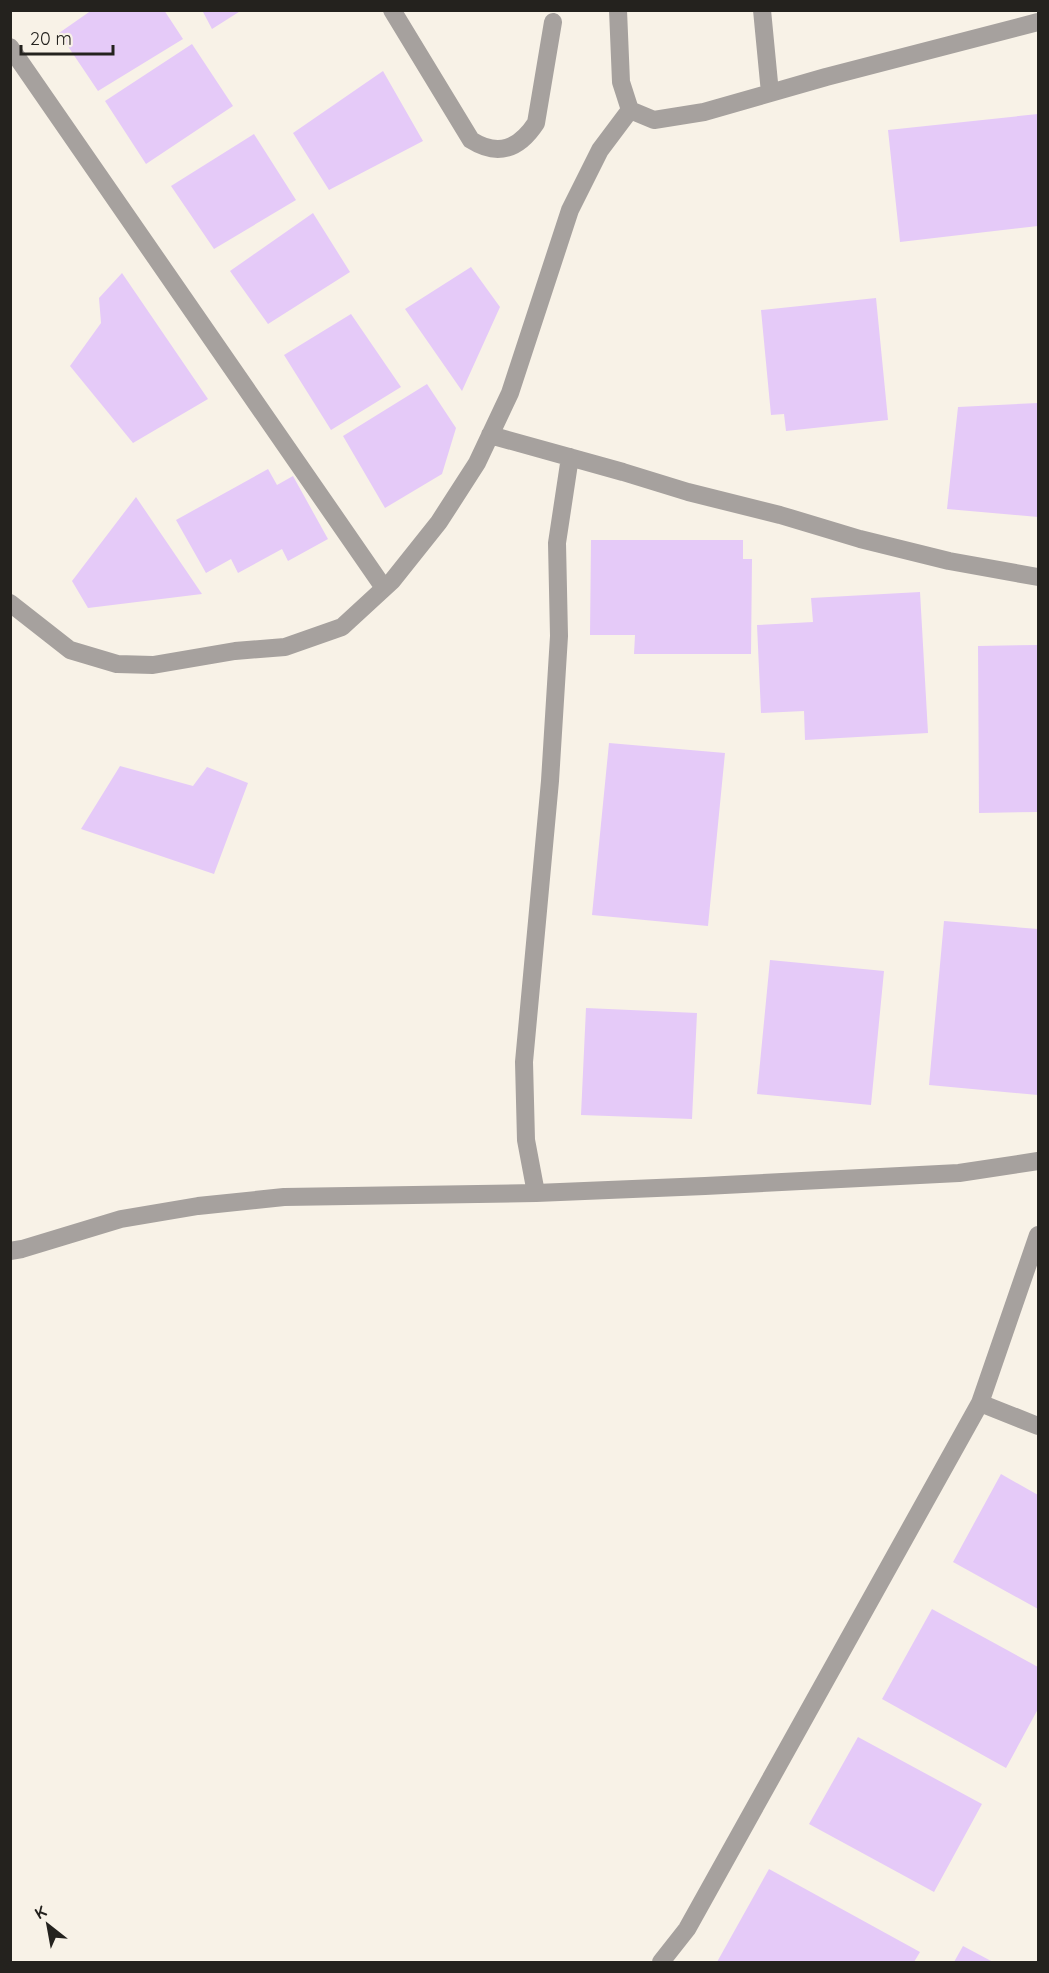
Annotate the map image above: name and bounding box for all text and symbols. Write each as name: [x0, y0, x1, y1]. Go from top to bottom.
scale bar: [21, 18, 112, 56]
text: 20 m: [30, 27, 72, 50]
north arrow: [18, 1895, 78, 1955]
text: K: [31, 1901, 50, 1923]

